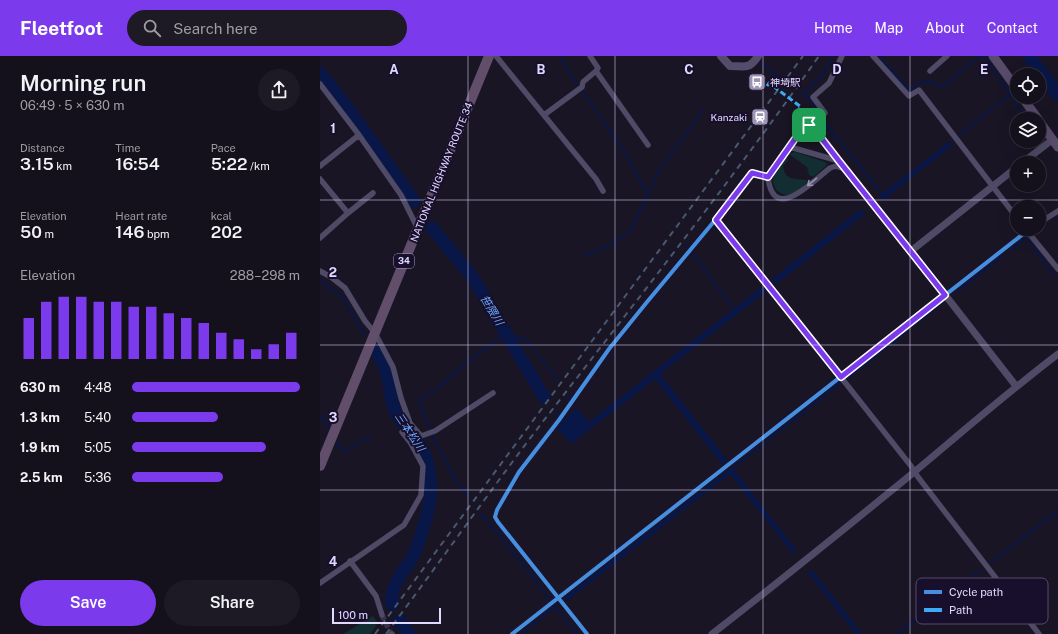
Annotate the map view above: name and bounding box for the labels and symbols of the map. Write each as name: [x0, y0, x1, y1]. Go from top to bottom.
text: A: [389, 62, 399, 77]
text: B: [537, 62, 546, 77]
text: C: [684, 62, 694, 77]
text: D: [832, 62, 842, 77]
text: E: [980, 62, 988, 77]
bus stop icon: 神埼駅: [747, 72, 767, 92]
place label: 神埼駅: [770, 76, 801, 88]
street label: NATIONAL HIGHWAY ROUTE 34: [407, 101, 475, 243]
station icon: Kanzaki: [750, 107, 770, 127]
pin: [792, 108, 826, 142]
place label: Kanzaki: [711, 111, 747, 123]
text: 1: [330, 121, 336, 136]
one-way arrow: [807, 177, 818, 186]
road number: 34: [394, 254, 414, 268]
text: 2: [329, 265, 337, 280]
water label: 笹隈川: [478, 293, 506, 328]
text: 3: [329, 410, 338, 425]
water label: 三本松川: [393, 410, 428, 454]
text: 4: [329, 554, 338, 569]
legend: [916, 578, 1048, 624]
text: Cycle path: [949, 586, 1003, 598]
text: Path: [949, 604, 972, 616]
scale bar: [332, 606, 441, 625]

